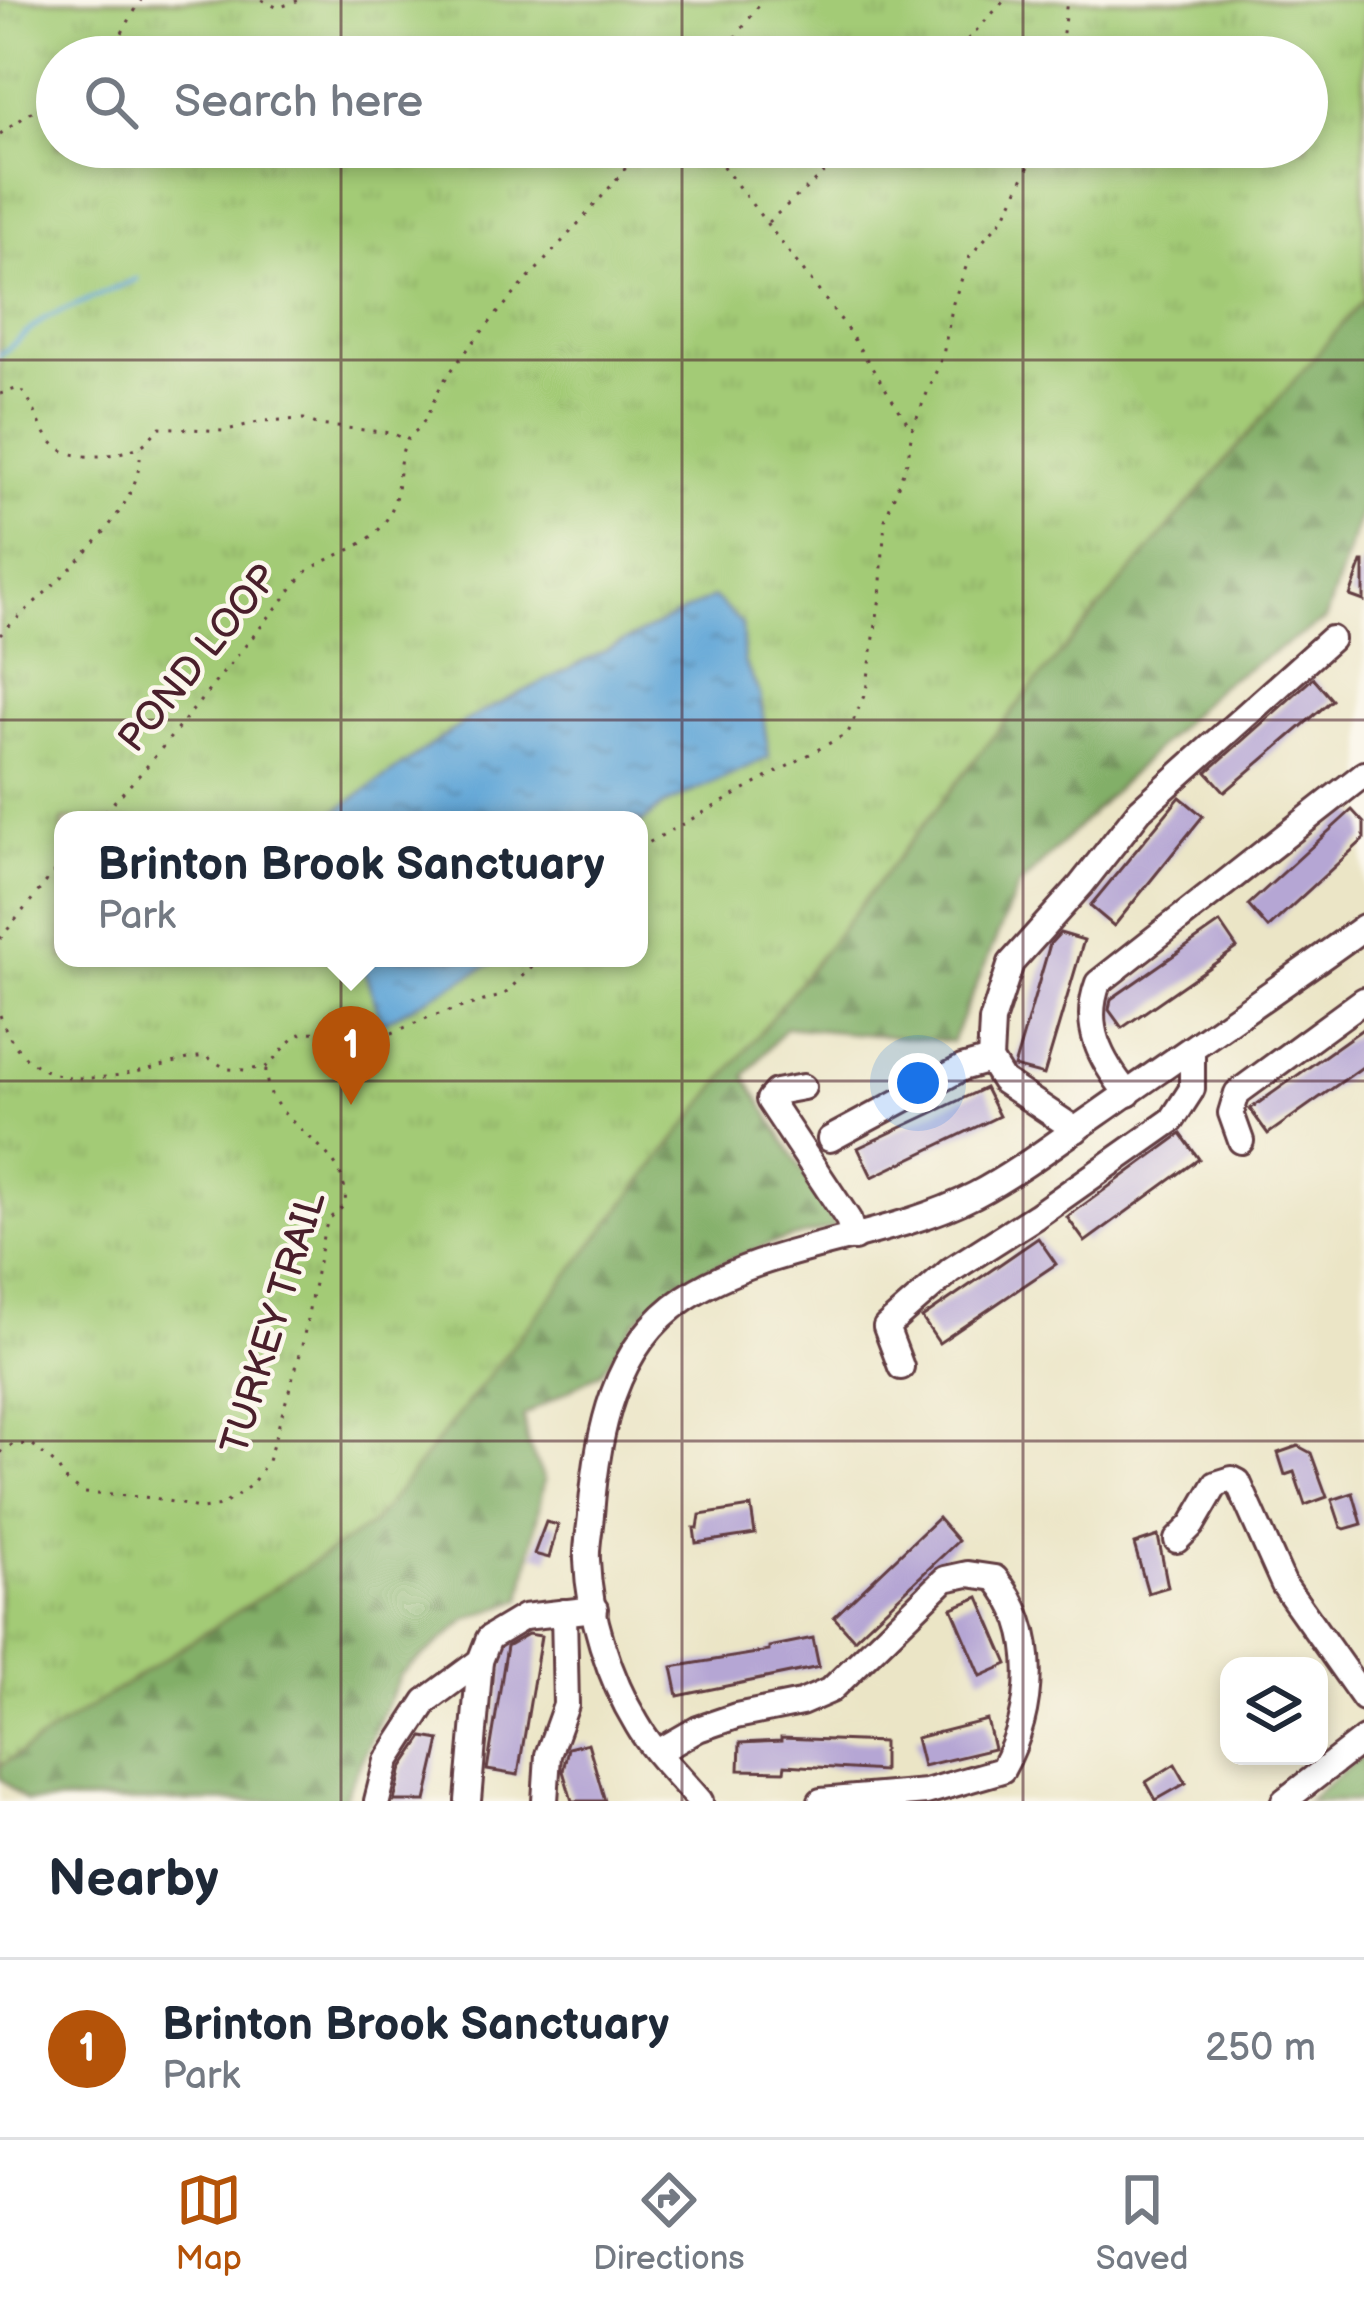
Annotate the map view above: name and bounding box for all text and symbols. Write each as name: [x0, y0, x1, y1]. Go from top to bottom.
search box: [36, 36, 1328, 168]
icon: search: [78, 69, 144, 135]
text: Search here: [174, 75, 423, 130]
street label: POND LOOP: [109, 556, 289, 762]
popup: [54, 811, 648, 967]
text: Brinton Brook Sanctuary: [97, 838, 605, 893]
text: Park: [97, 893, 176, 940]
pin: 1: [312, 1006, 390, 1105]
your location: [888, 1053, 948, 1113]
street label: TURKEY TRAIL: [212, 1185, 336, 1460]
map controls: [1220, 1657, 1328, 1765]
button: layers: [1220, 1657, 1328, 1765]
text: Nearby: [48, 1849, 219, 1910]
text: Brinton Brook Sanctuary: [162, 1998, 669, 2053]
text: 1: [79, 2025, 95, 2072]
text: 250 m: [1205, 2025, 1316, 2072]
text: Park: [162, 2053, 240, 2100]
tab: Map: [176, 2167, 242, 2279]
tab: Directions: [593, 2167, 745, 2279]
tab: Saved: [1096, 2167, 1188, 2279]

